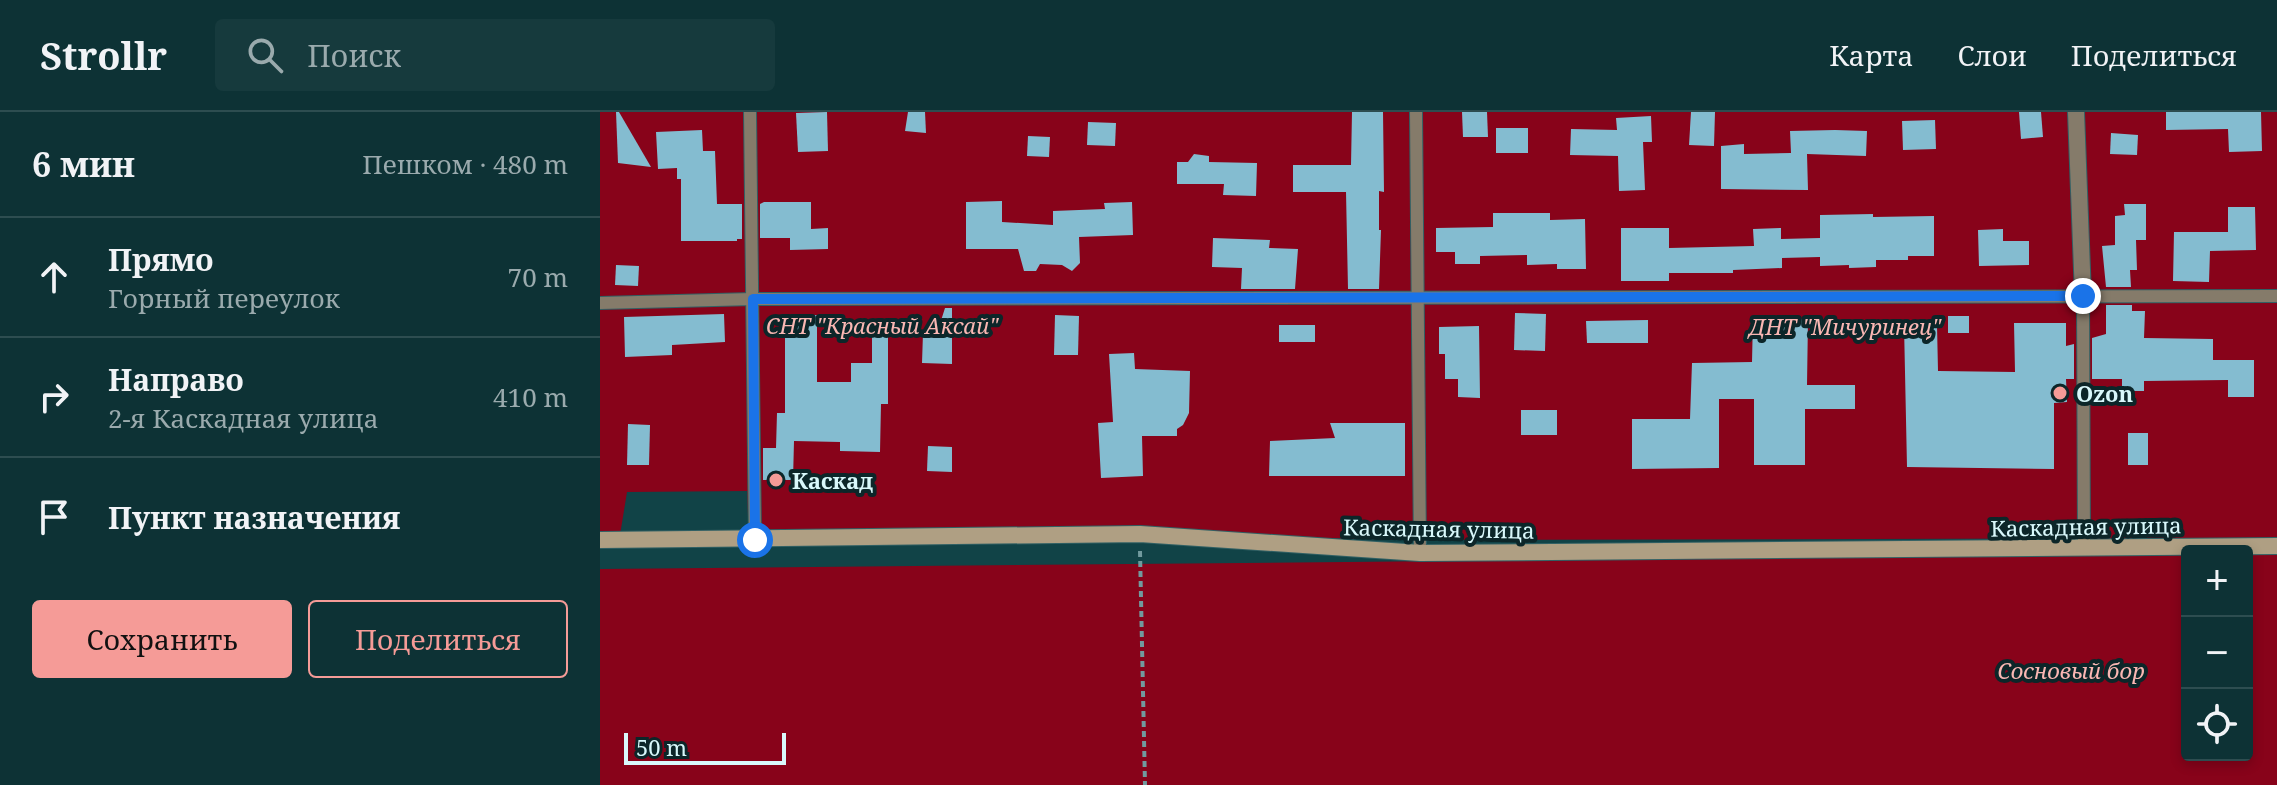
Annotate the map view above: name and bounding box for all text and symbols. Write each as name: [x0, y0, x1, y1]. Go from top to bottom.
search box: [215, 19, 775, 91]
text: Strollr: [40, 29, 167, 81]
icon: search: [243, 33, 287, 77]
text: Поиск: [307, 35, 401, 76]
text: Карта: [1829, 36, 1913, 74]
text: Слои: [1957, 36, 2027, 74]
text: Поделиться: [2071, 36, 2237, 74]
text: 6 мин: [32, 141, 135, 187]
text: Пешком · 480 m: [362, 146, 568, 182]
text: Прямо: [108, 239, 214, 280]
icon: ahead: [32, 255, 76, 299]
text: 70 m: [508, 259, 568, 295]
route end: [2065, 278, 2101, 314]
text: Горный переулок: [108, 280, 340, 316]
park label: СНТ "Красный Аксай": [766, 310, 999, 340]
park label: ДНТ "Мичуринец": [1747, 311, 1942, 341]
text: Направо: [108, 359, 244, 400]
icon: right: [32, 375, 76, 419]
place label: Ozon: [2076, 378, 2133, 408]
text: 410 m: [493, 379, 568, 415]
marker: Ozon: [2051, 384, 2069, 402]
text: 2-я Каскадная улица: [108, 400, 378, 436]
place label: Каскад: [792, 465, 873, 495]
marker: Каскад: [767, 471, 785, 489]
icon: arrive: [32, 495, 76, 539]
text: Пункт назначения: [108, 497, 400, 538]
street label: Каскадная улица: [1990, 509, 2182, 543]
street label: Каскадная улица: [1343, 511, 1535, 545]
route start: [737, 522, 773, 558]
map controls: [2181, 545, 2253, 761]
button: +: [2181, 545, 2253, 617]
button: Сохранить: [32, 600, 292, 678]
button: Поделиться: [308, 600, 568, 678]
button: −: [2181, 617, 2253, 689]
park label: Сосновый бор: [1997, 655, 2145, 685]
button: locate: [2181, 689, 2253, 761]
scale bar: [624, 729, 786, 765]
text: 50 m: [636, 732, 687, 762]

